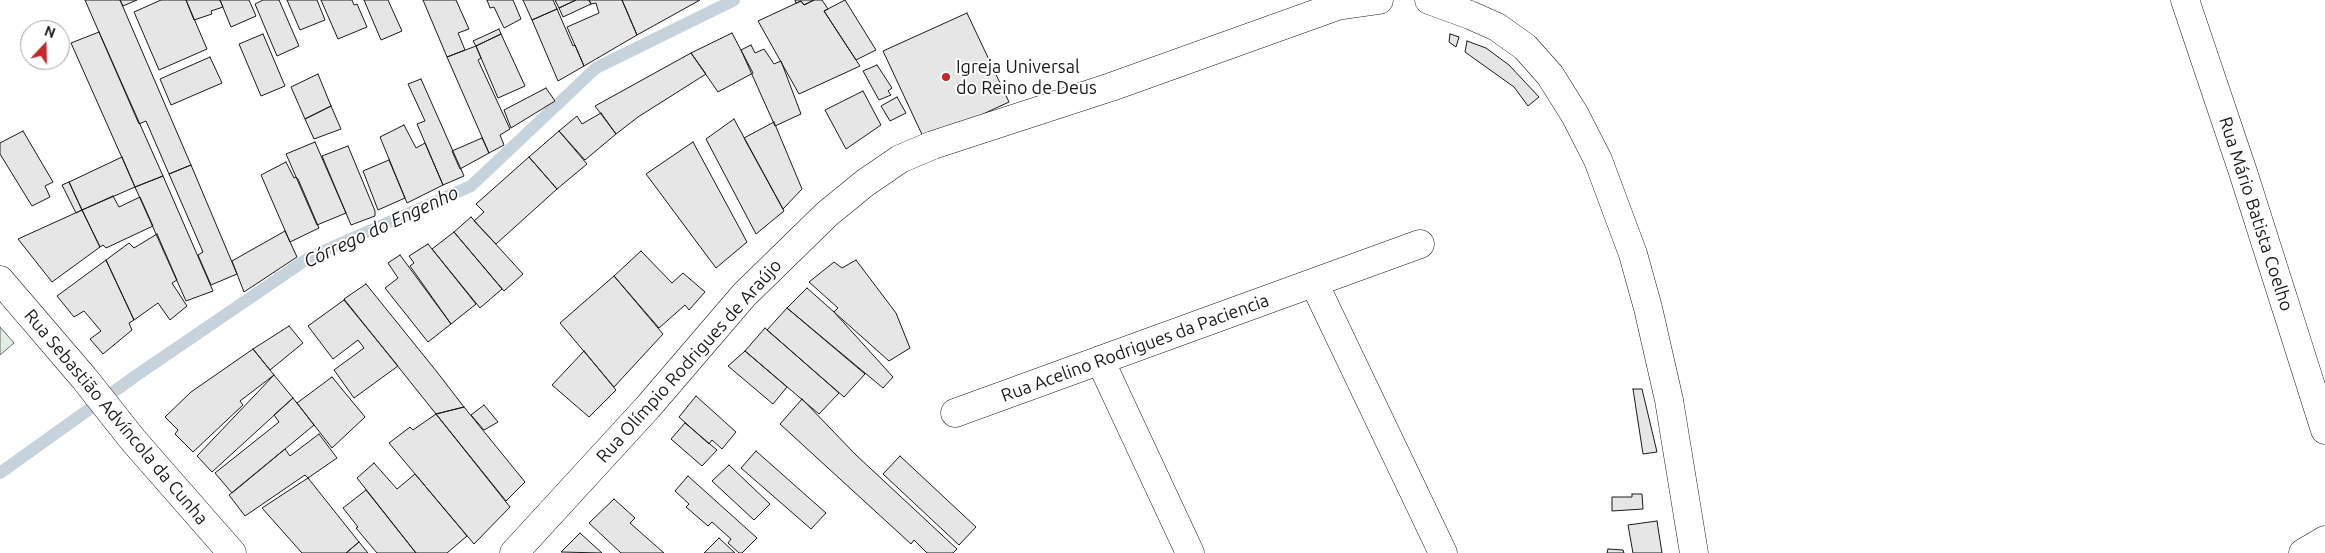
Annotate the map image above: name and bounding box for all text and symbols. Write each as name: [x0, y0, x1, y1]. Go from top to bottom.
north arrow: [20, 20, 70, 70]
text: N: [42, 23, 58, 41]
place label: Igreja Universal do Reino de Deus: [956, 56, 1097, 98]
marker: Igreja Universal do Reino de Deus: [940, 71, 952, 83]
street label: Rua Mário Batista Coelho: [2214, 114, 2298, 314]
water label: Córrego do Engenho: [300, 181, 462, 273]
street label: Rua Olímpio Rodrigues de Araújo: [592, 255, 786, 467]
street label: Rua Acelino Rodrigues da Paciencia: [998, 289, 1272, 407]
street label: Rua Sebastião Advíncola da Cunha: [19, 305, 213, 529]

